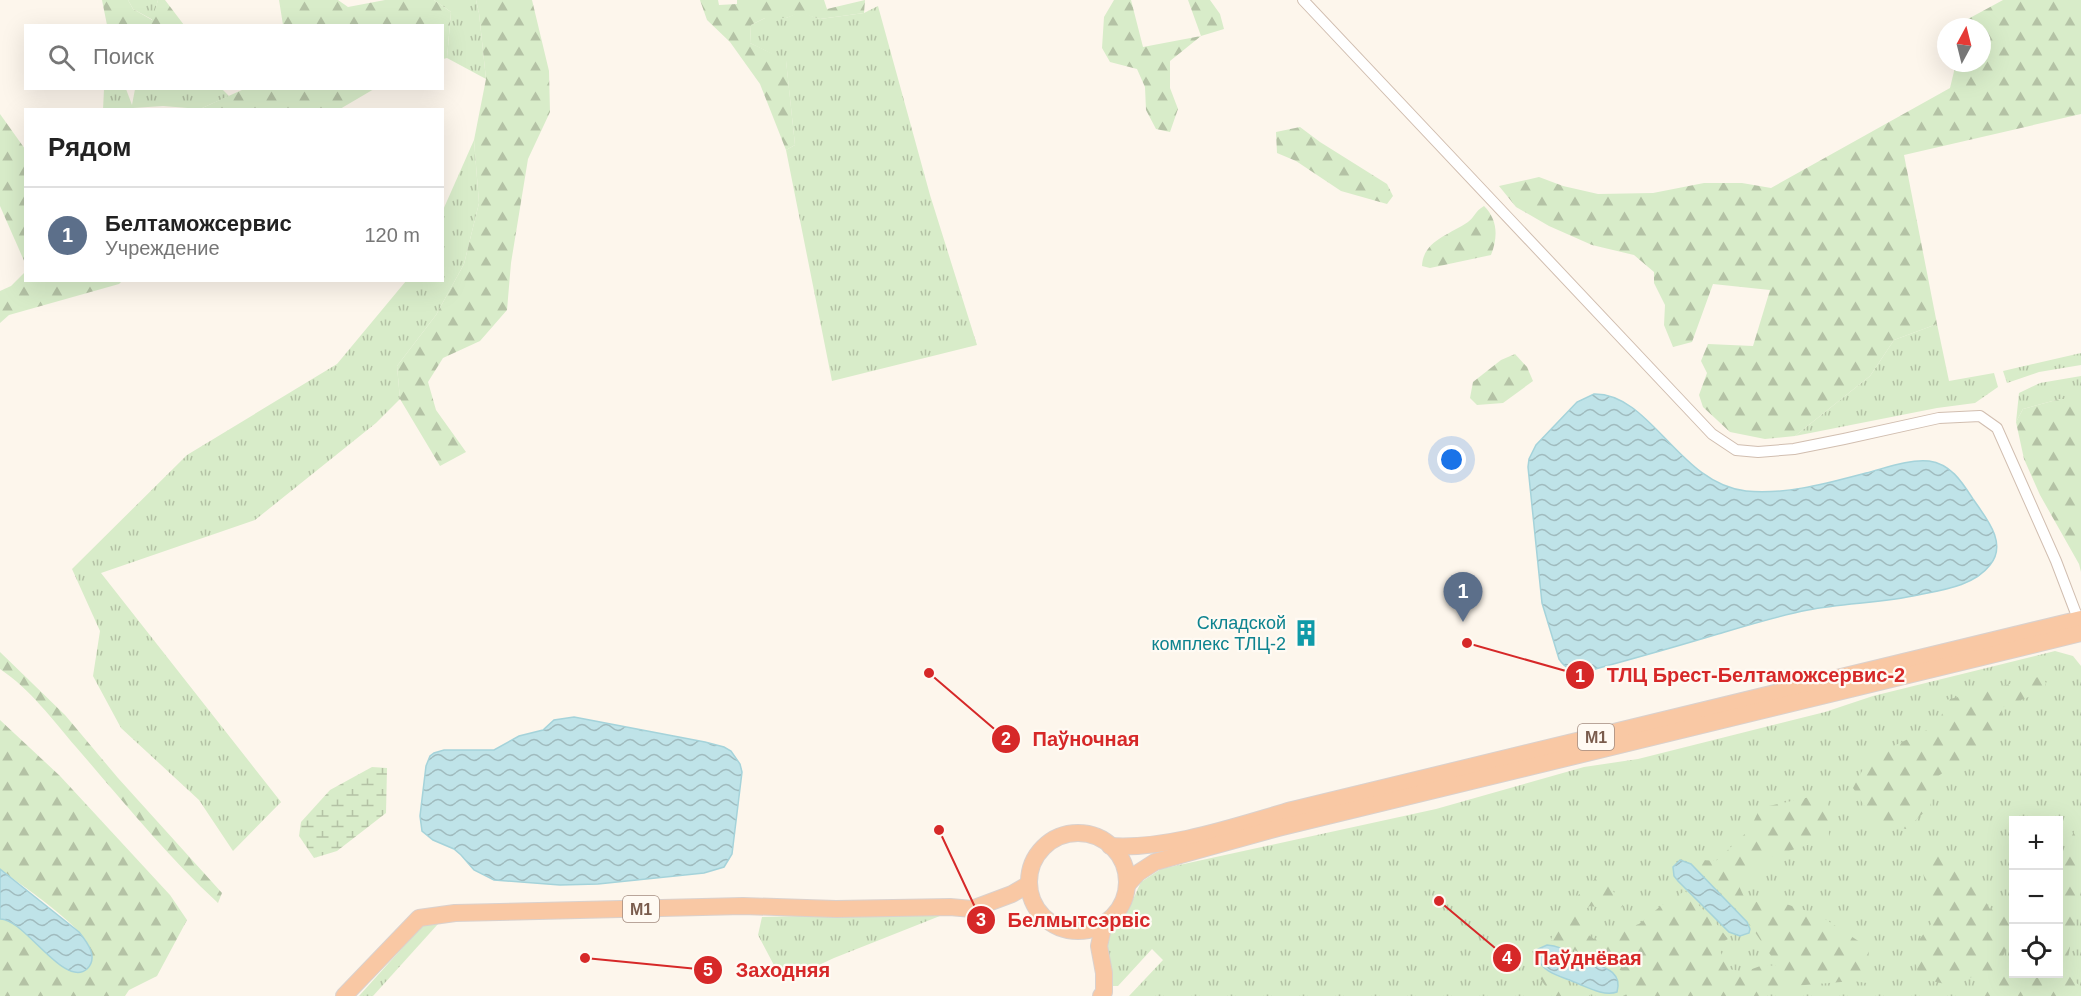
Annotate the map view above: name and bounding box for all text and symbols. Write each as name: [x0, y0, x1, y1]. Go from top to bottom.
north arrow: [1937, 18, 1991, 72]
search box: [24, 24, 444, 90]
icon: search: [45, 41, 78, 74]
text: Поиск: [93, 44, 154, 69]
text: Рядом: [48, 132, 131, 162]
text: Белтаможсервис: [105, 211, 292, 236]
text: 1: [62, 224, 73, 246]
text: 120 m: [364, 224, 420, 246]
text: Учреждение: [105, 237, 220, 259]
your location: [1437, 445, 1466, 474]
pin: 1: [1444, 572, 1482, 622]
place label: Складской комплекс ТЛЦ-2: [1151, 613, 1286, 654]
building icon: Складской комплекс ТЛЦ-2: [1291, 618, 1321, 648]
callout: ТЛЦ Брест-Белтаможсервис-2: [1565, 656, 1917, 694]
text: ТЛЦ Брест-Белтаможсервис-2: [1607, 664, 1905, 686]
text: 1: [1575, 666, 1585, 686]
callout: Паўночная: [991, 720, 1152, 758]
road number: М1: [1578, 724, 1614, 750]
text: Паўночная: [1033, 728, 1139, 750]
text: 2: [1001, 729, 1011, 749]
map controls: [2009, 816, 2063, 978]
button: +: [2009, 816, 2063, 870]
button: −: [2009, 870, 2063, 924]
road number: М1: [623, 896, 659, 922]
callout: Белмытсэрвіс: [966, 901, 1163, 939]
text: Белмытсэрвіс: [1008, 909, 1150, 931]
text: 3: [976, 910, 986, 930]
button: locate: [2009, 924, 2063, 978]
callout: Паўднёвая: [1492, 939, 1653, 977]
text: Паўднёвая: [1534, 947, 1642, 969]
text: 4: [1502, 948, 1512, 968]
callout: Заходняя: [693, 951, 842, 989]
text: Заходняя: [736, 959, 830, 981]
text: 5: [703, 960, 713, 980]

